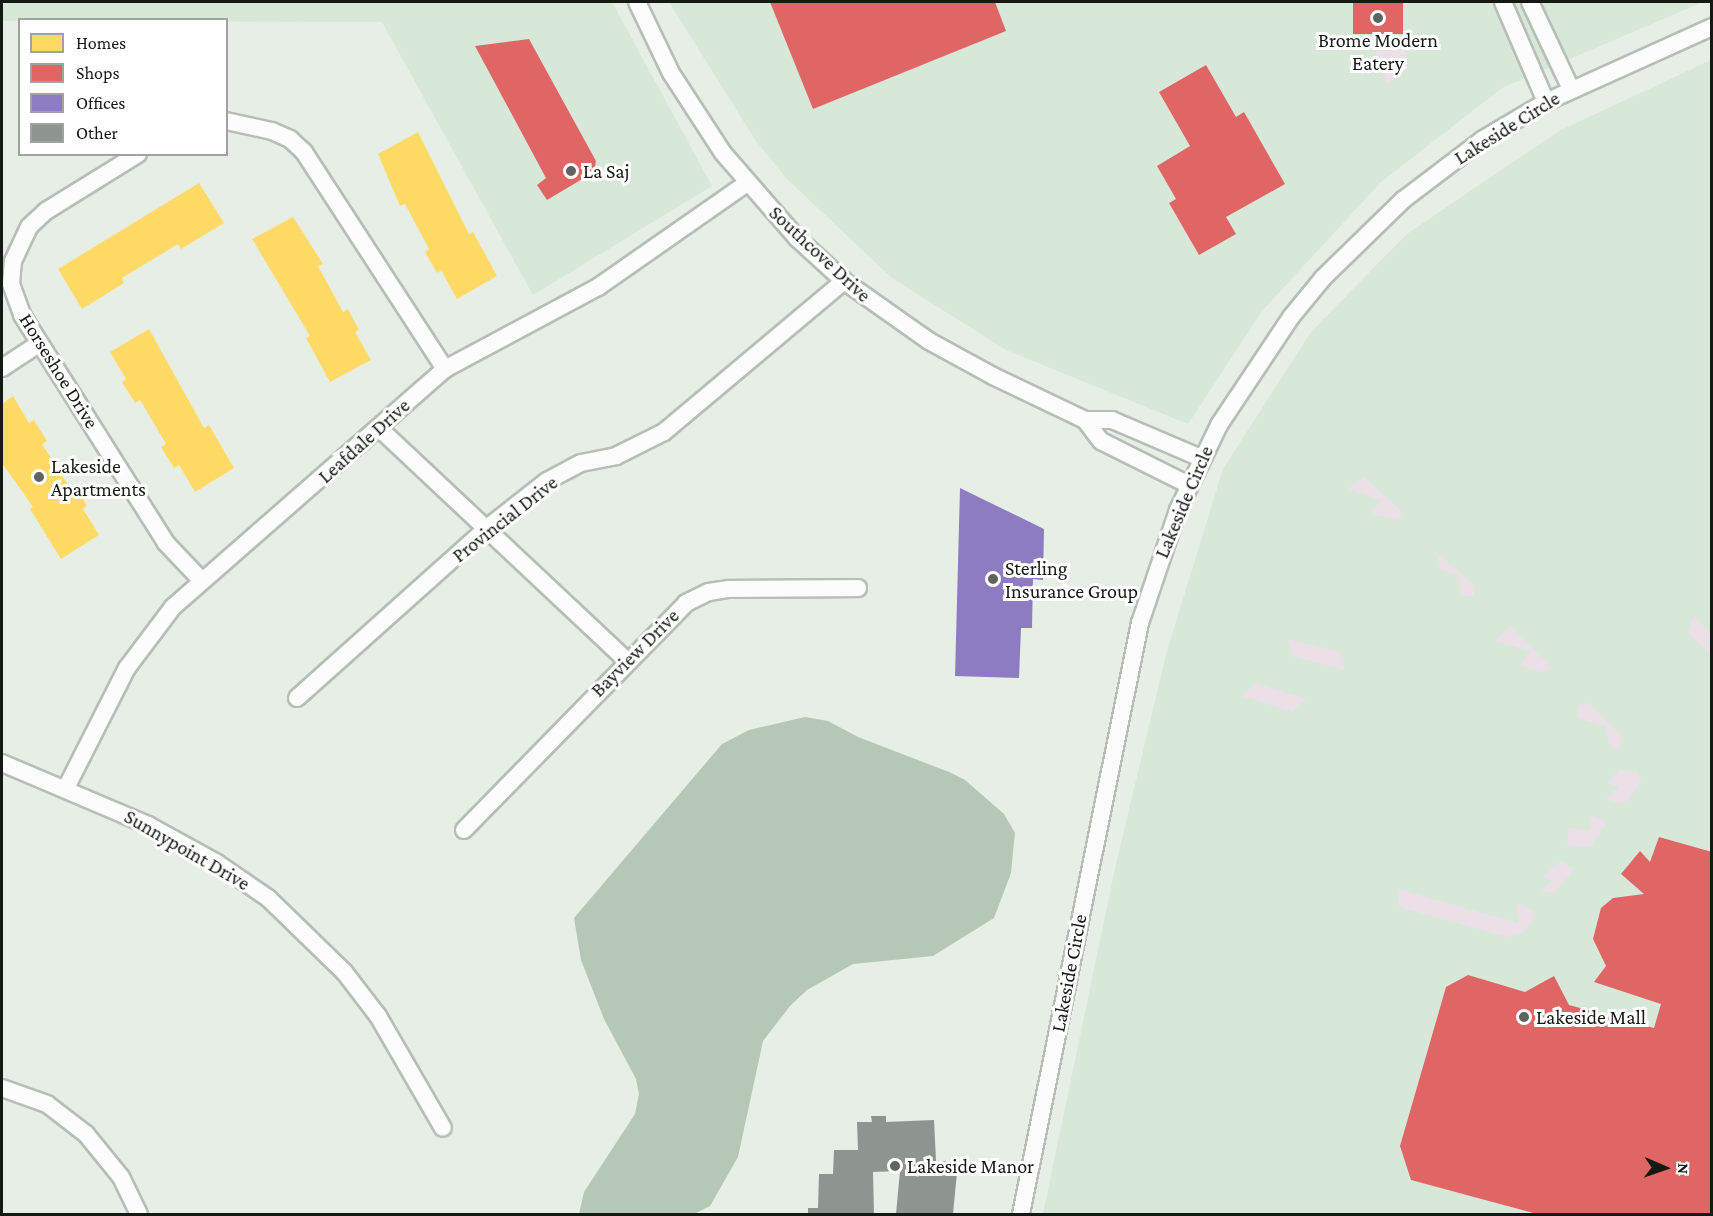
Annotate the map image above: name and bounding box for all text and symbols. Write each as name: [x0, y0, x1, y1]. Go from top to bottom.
marker: Brome Modern Eatery: [1371, 11, 1385, 25]
legend: [18, 18, 228, 156]
place label: Brome Modern Eatery: [1318, 28, 1438, 75]
text: Homes: [76, 33, 126, 53]
text: Shops: [76, 63, 120, 83]
street label: Lakeside Circle: [1450, 86, 1564, 170]
text: Offices: [76, 93, 125, 113]
text: Other: [76, 123, 118, 143]
place label: La Saj: [583, 159, 629, 183]
marker: La Saj: [564, 164, 578, 178]
street label: Southcove Drive: [764, 201, 876, 307]
street label: Horseshoe Drive: [14, 309, 104, 433]
street label: Leafdale Drive: [313, 394, 415, 488]
street label: Lakeside Circle: [1150, 442, 1218, 562]
place label: Lakeside Apartments: [51, 454, 146, 501]
marker: Lakeside Apartments: [32, 470, 46, 484]
street label: Provincial Drive: [448, 470, 562, 568]
place label: Sterling Insurance Group: [1005, 556, 1138, 603]
marker: Sterling Insurance Group: [986, 572, 1000, 586]
street label: Bayview Drive: [586, 604, 684, 702]
street label: Sunnypoint Drive: [120, 804, 254, 896]
street label: Lakeside Circle: [1046, 912, 1092, 1034]
place label: Lakeside Mall: [1536, 1005, 1646, 1029]
marker: Lakeside Mall: [1517, 1010, 1531, 1024]
north arrow: [1635, 1138, 1695, 1198]
place label: Lakeside Manor: [907, 1154, 1034, 1178]
marker: Lakeside Manor: [888, 1159, 902, 1173]
text: N: [1675, 1163, 1692, 1174]

